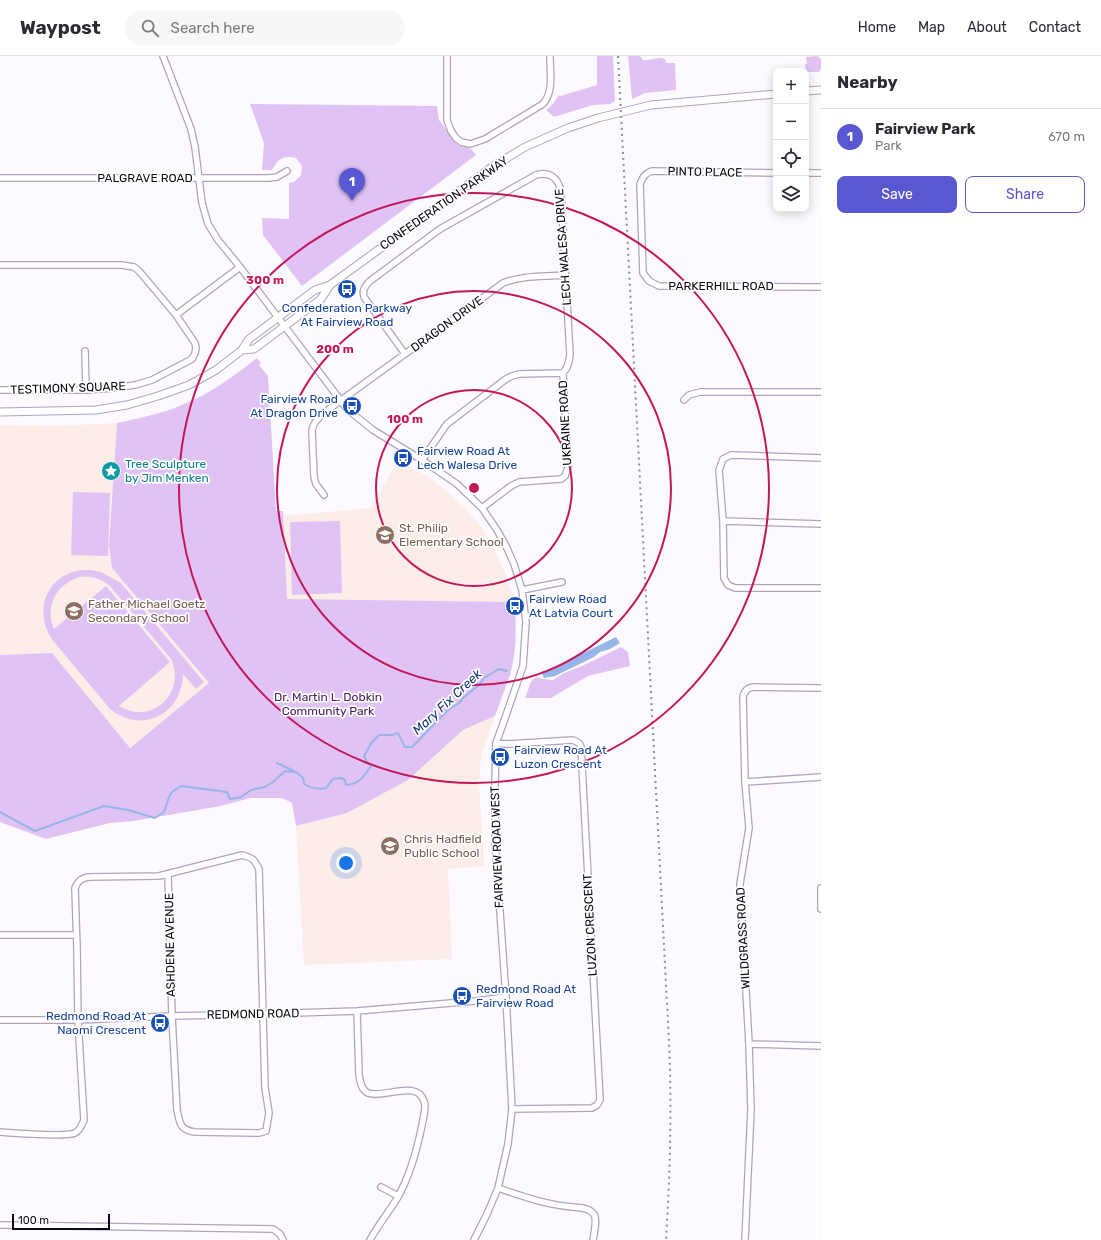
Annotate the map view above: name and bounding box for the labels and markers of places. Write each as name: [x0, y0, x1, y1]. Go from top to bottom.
pin: 1: [339, 168, 365, 201]
bus stop icon: Confederation Parkway At Fairview Road: [336, 278, 358, 300]
place label: Confederation Parkway At Fairview Road: [282, 301, 413, 329]
place label: Fairview Road At Dragon Drive: [250, 392, 338, 420]
bus stop icon: Fairview Road At Dragon Drive: [341, 395, 363, 417]
place label: Fairview Road At Lech Walesa Drive: [417, 444, 517, 472]
bus stop icon: Fairview Road At Lech Walesa Drive: [392, 447, 414, 469]
place label: Tree Sculpture by Jim Menken: [125, 457, 209, 485]
place icon: Tree Sculpture by Jim Menken: [100, 460, 122, 482]
centre of rings: [467, 481, 481, 495]
place label: St. Philip Elementary School: [399, 521, 504, 549]
school or university icon: St. Philip Elementary School: [374, 524, 396, 546]
place label: Fairview Road At Latvia Court: [529, 592, 613, 620]
bus stop icon: Fairview Road At Latvia Court: [504, 595, 526, 617]
place label: Father Michael Goetz Secondary School: [88, 597, 205, 625]
school or university icon: Father Michael Goetz Secondary School: [63, 600, 85, 622]
place label: Fairview Road At Luzon Crescent: [514, 743, 607, 771]
bus stop icon: Fairview Road At Luzon Crescent: [489, 746, 511, 768]
place label: Chris Hadfield Public School: [404, 832, 482, 860]
school or university icon: Chris Hadfield Public School: [379, 835, 401, 857]
place label: Redmond Road At Fairview Road: [476, 982, 576, 1010]
bus stop icon: Redmond Road At Fairview Road: [451, 985, 473, 1007]
place label: Redmond Road At Naomi Crescent: [46, 1009, 146, 1037]
bus stop icon: Redmond Road At Naomi Crescent: [149, 1012, 171, 1034]

